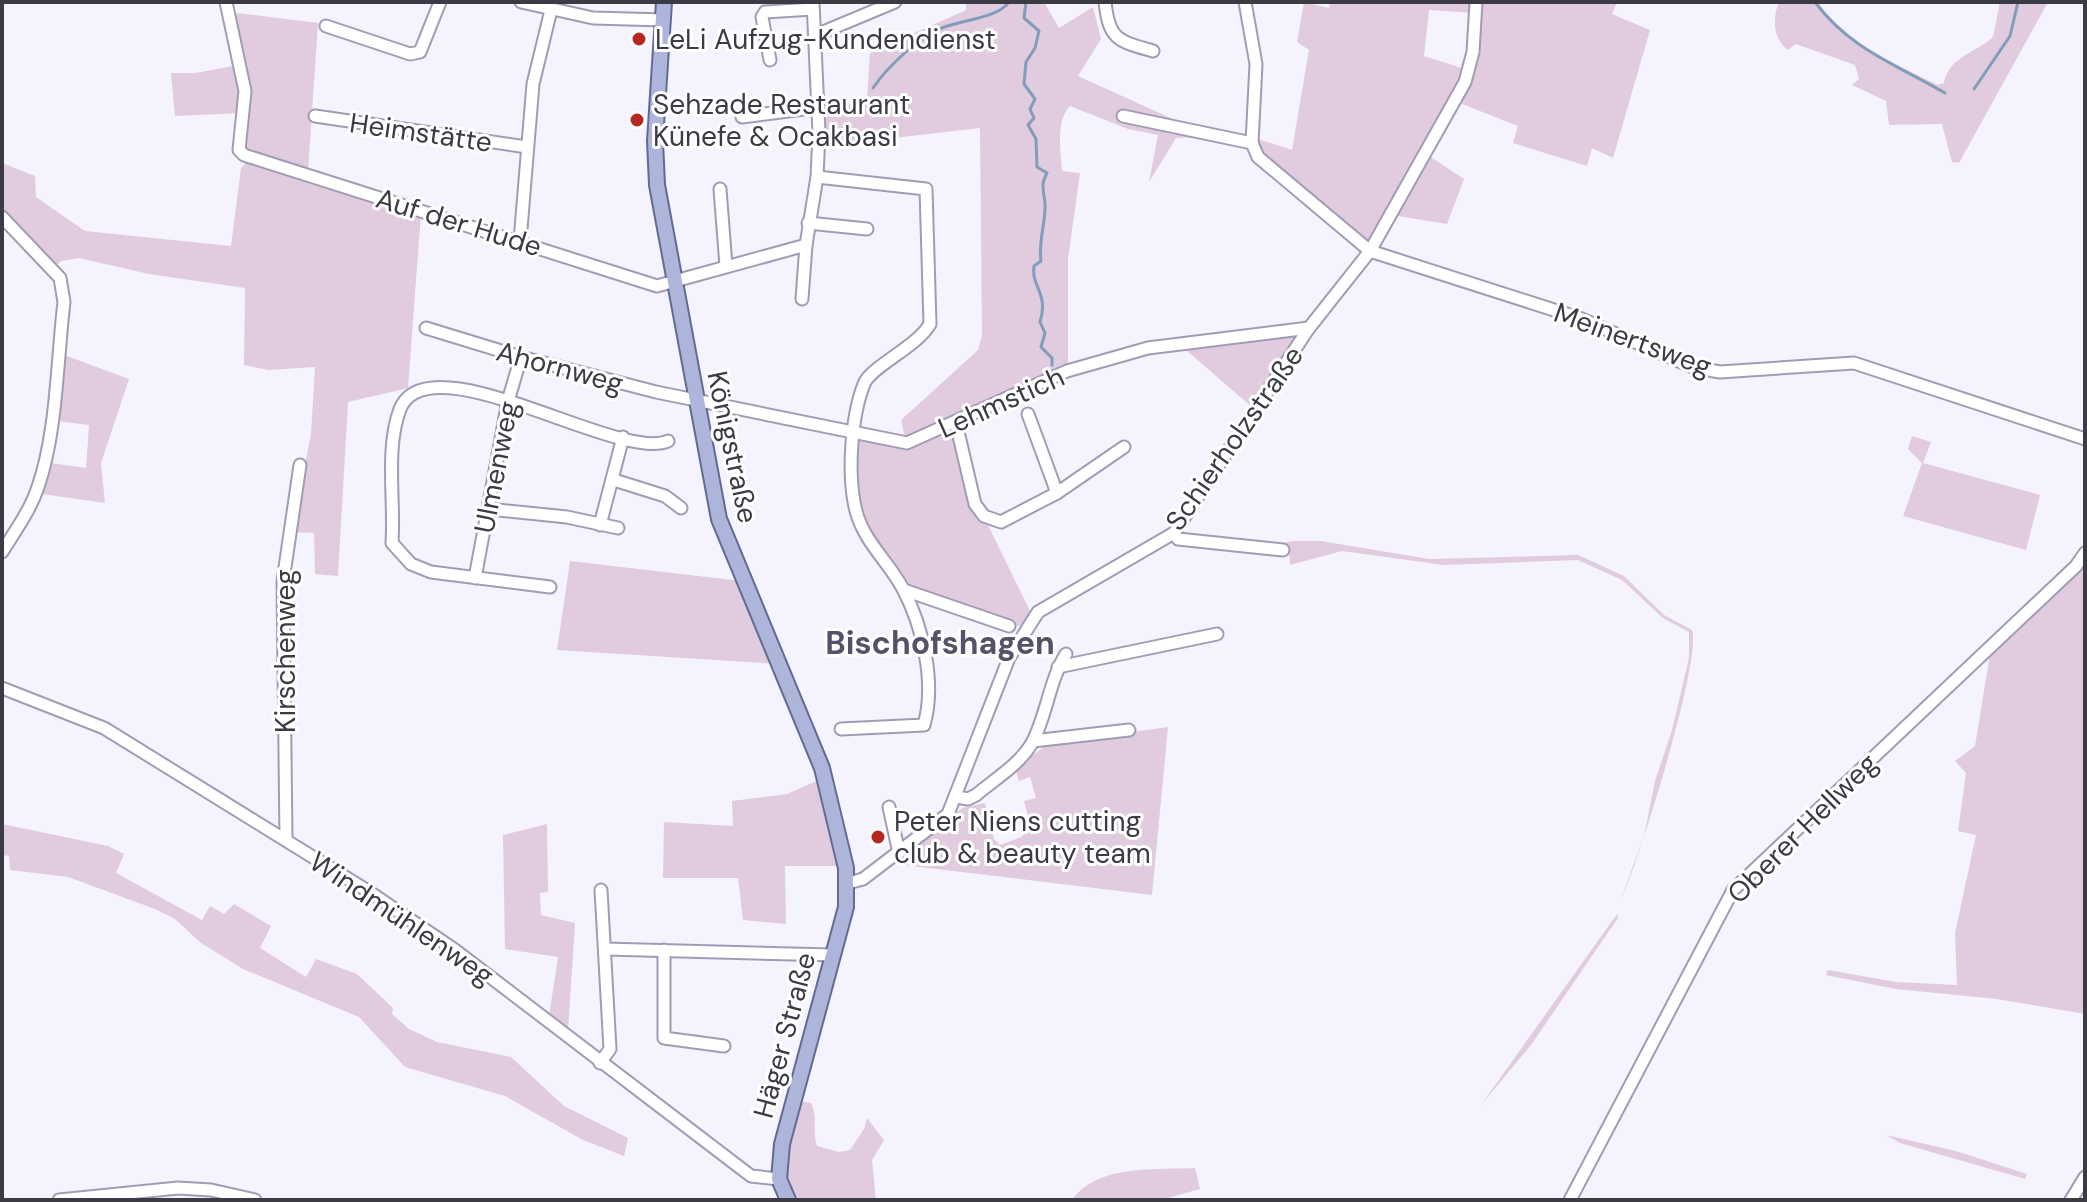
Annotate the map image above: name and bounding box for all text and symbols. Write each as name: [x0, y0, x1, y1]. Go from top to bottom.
place label: LeLi Aufzug-Kundendienst: [655, 21, 996, 58]
marker: LeLi Aufzug-Kundendienst: [630, 30, 648, 48]
place label: Sehzade Restaurant Künefe & Ocakbasi: [653, 86, 910, 155]
street label: Heimstätte: [347, 104, 494, 161]
marker: Sehzade Restaurant Künefe & Ocakbasi: [628, 111, 646, 129]
street label: Auf der Hude: [372, 180, 546, 265]
street label: Meinertsweg: [1549, 294, 1717, 385]
street label: Ahornweg: [492, 333, 627, 402]
street label: Schierholzstraße: [1157, 339, 1312, 538]
street label: Lehmstich: [932, 358, 1070, 447]
street label: Königstraße: [698, 368, 767, 527]
street label: Ulmenweg: [466, 398, 527, 536]
street label: Kirschenweg: [267, 569, 304, 733]
district label: Bischofshagen: [825, 622, 1055, 664]
street label: Oberer Hellweg: [1719, 745, 1886, 912]
place label: Peter Niens cutting club & beauty team: [894, 803, 1151, 872]
marker: Peter Niens cutting club & beauty team: [869, 828, 887, 846]
street label: Windmühlenweg: [302, 843, 501, 994]
street label: Häger Straße: [745, 948, 824, 1122]

